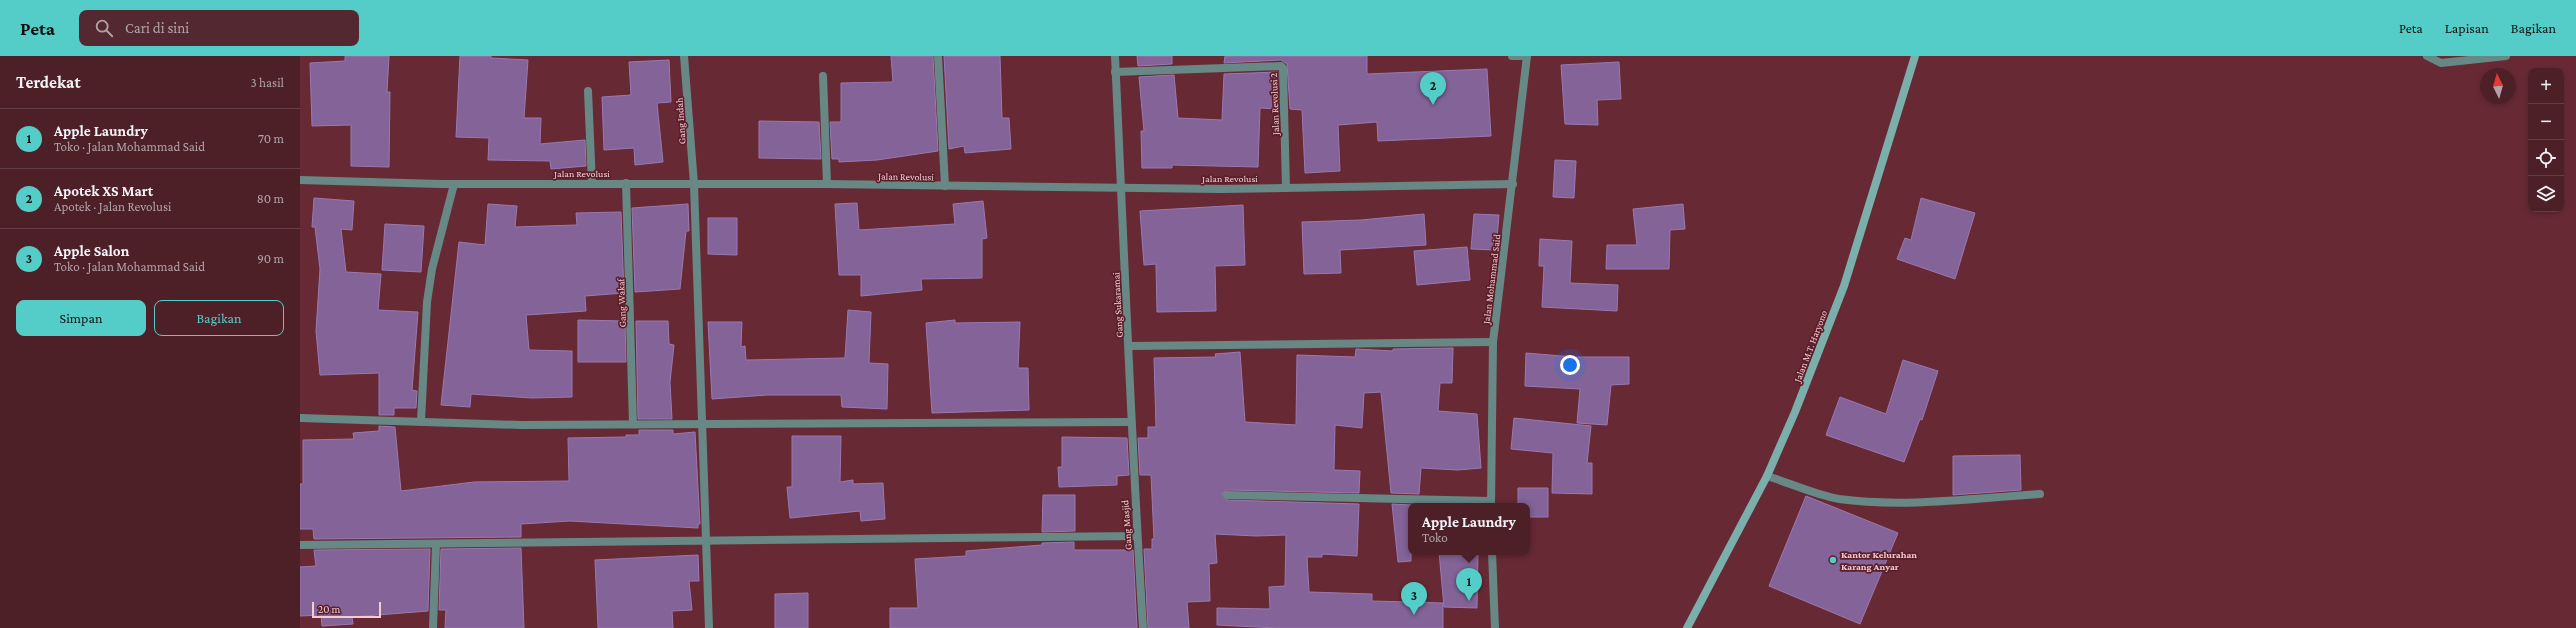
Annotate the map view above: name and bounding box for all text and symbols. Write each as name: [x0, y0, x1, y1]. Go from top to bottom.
search box: [79, 10, 359, 46]
icon: search: [93, 17, 115, 39]
text: Peta: [20, 18, 55, 39]
text: Cari di sini: [125, 20, 189, 36]
text: Peta: [2399, 20, 2423, 36]
text: Lapisan: [2445, 20, 2489, 36]
text: Bagikan: [2511, 20, 2556, 36]
north arrow: [2480, 68, 2516, 104]
map controls: [2528, 68, 2564, 212]
button: +: [2528, 68, 2564, 104]
street label: Jalan Revolusi 2: [1268, 72, 1281, 136]
pin: 2: [1420, 72, 1446, 105]
text: Terdekat: [16, 73, 81, 92]
text: 3 hasil: [250, 75, 284, 90]
street label: Gang Indah: [673, 97, 688, 145]
button: −: [2528, 104, 2564, 140]
text: Apple Laundry: [54, 123, 148, 139]
text: 1: [27, 131, 31, 146]
text: 70 m: [258, 131, 284, 146]
text: Toko · Jalan Mohammad Said: [54, 139, 205, 154]
button: locate: [2528, 140, 2564, 176]
street label: Jalan Revolusi: [553, 168, 610, 179]
street label: Jalan Revolusi: [877, 170, 934, 182]
street label: Jalan Revolusi: [1201, 173, 1258, 184]
button: layers: [2528, 176, 2564, 212]
text: Apotek XS Mart: [54, 183, 153, 199]
text: 2: [26, 191, 32, 206]
text: 80 m: [257, 191, 284, 206]
text: Apotek · Jalan Revolusi: [54, 199, 171, 214]
street label: Jalan Mohammad Said: [1480, 233, 1503, 326]
text: Apple Salon: [54, 243, 129, 259]
text: 3: [26, 251, 32, 266]
text: 90 m: [257, 251, 284, 266]
text: Toko · Jalan Mohammad Said: [54, 259, 205, 274]
street label: Gang Sukaramai: [1110, 272, 1125, 338]
street label: Gang Wakaf: [615, 277, 628, 328]
button: Simpan: [16, 300, 146, 336]
button: Bagikan: [154, 300, 284, 336]
street label: Jalan M.T. Haryono: [1791, 309, 1829, 385]
your location: [1560, 355, 1580, 375]
street label: Gang Masjid: [1119, 499, 1135, 550]
popup: [1408, 503, 1530, 555]
text: Apple Laundry: [1422, 514, 1516, 530]
text: Toko: [1422, 530, 1448, 545]
place label: Kantor Kelurahan Karang Anyar: [1841, 549, 1917, 572]
marker: Kantor Kelurahan Karang Anyar: [1828, 555, 1838, 565]
pin: 1: [1456, 568, 1482, 601]
pin: 3: [1401, 582, 1427, 615]
scale bar: [312, 600, 381, 619]
text: 20 m: [318, 603, 340, 615]

